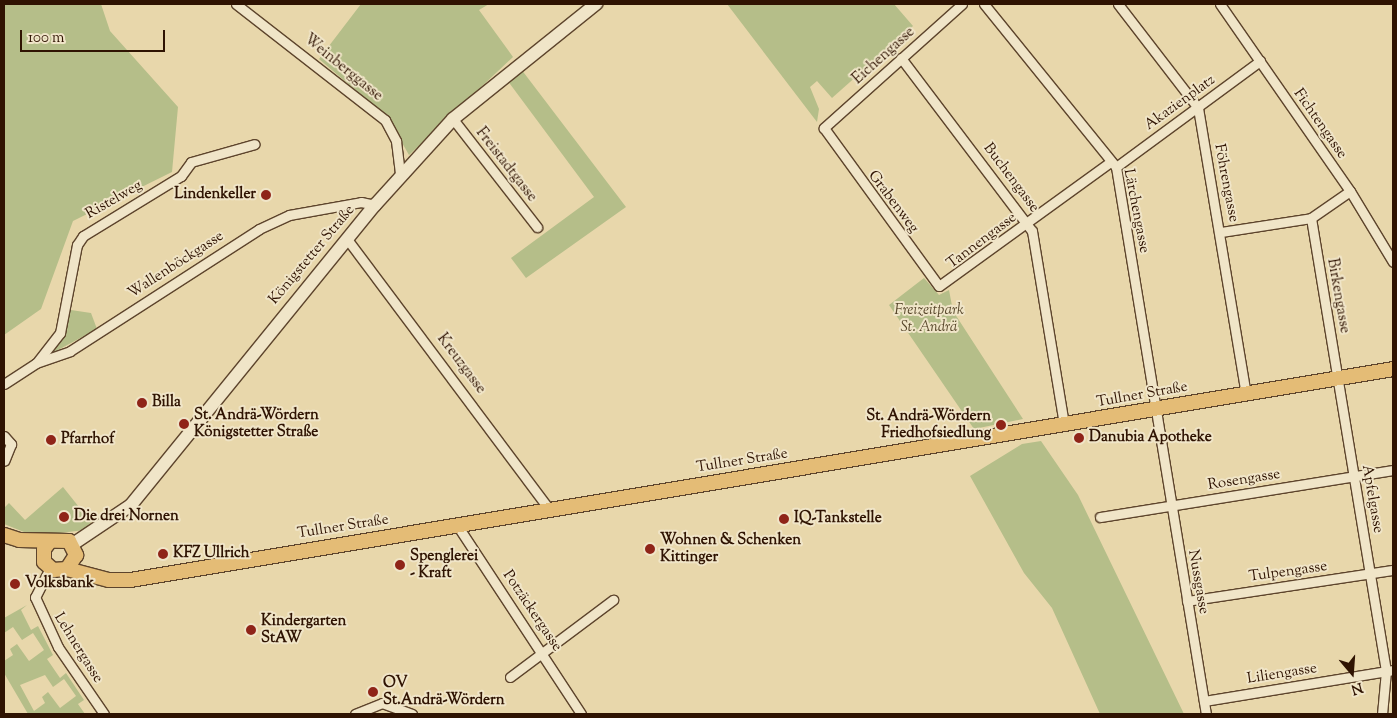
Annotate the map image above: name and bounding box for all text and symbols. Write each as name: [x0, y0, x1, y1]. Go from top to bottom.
scale bar: [22, 20, 168, 52]
street label: Eichengasse: [849, 23, 919, 89]
text: 100 m: [28, 28, 64, 49]
street label: Weinberggasse: [300, 31, 386, 105]
street label: Akazienplatz: [1141, 71, 1219, 135]
street label: Fichtengasse: [1289, 85, 1351, 163]
street label: Freistadtgasse: [471, 124, 541, 206]
street label: Buchengasse: [979, 140, 1043, 216]
street label: Föhrengasse: [1210, 142, 1242, 224]
street label: Grabenweg: [864, 167, 922, 237]
street label: Lärchengasse: [1119, 167, 1153, 255]
street label: Ristelweg: [83, 177, 145, 223]
place label: Lindenkeller: [174, 186, 256, 204]
marker: Lindenkeller: [260, 189, 272, 201]
street label: Königstetter Straße: [265, 202, 359, 308]
street label: Tannengasse: [944, 209, 1020, 273]
street label: Wallenböckgasse: [125, 227, 227, 303]
street label: Birkengasse: [1323, 257, 1353, 335]
park label: Freizeitpark St. Andrä: [894, 301, 964, 336]
street label: Kreuzgasse: [433, 330, 489, 398]
street label: Tullner Straße: [1095, 378, 1189, 412]
place label: Billa: [152, 394, 181, 412]
marker: Billa: [136, 397, 148, 409]
place label: St. Andrä-Wördern Königstetter Straße: [194, 406, 319, 441]
place label: St. Andrä-Wördern Friedhofsiedlung: [866, 407, 991, 442]
marker: St. Andrä-Wördern Königstetter Straße: [178, 418, 190, 430]
marker: St. Andrä-Wördern Friedhofsiedlung: [995, 419, 1007, 431]
place label: Danubia Apotheke: [1089, 429, 1212, 447]
place label: Pfarrhof: [61, 431, 114, 449]
marker: Danubia Apotheke: [1073, 432, 1085, 444]
marker: Pfarrhof: [45, 434, 57, 446]
street label: Tullner Straße: [695, 445, 789, 477]
street label: Apfelgasse: [1357, 463, 1387, 535]
street label: Rosengasse: [1206, 465, 1282, 495]
place label: Die drei Nornen: [74, 508, 179, 526]
place label: IQ-Tankstelle: [794, 510, 882, 528]
marker: Die drei Nornen: [58, 511, 70, 523]
street label: Tullner Straße: [296, 511, 390, 543]
marker: IQ-Tankstelle: [778, 513, 790, 525]
place label: Wohnen & Schenken Kittinger: [660, 531, 801, 566]
marker: Wohnen & Schenken Kittinger: [644, 543, 656, 555]
place label: KFZ Ullrich: [173, 545, 250, 563]
place label: Spenglerei - Kraft: [410, 547, 478, 582]
marker: KFZ Ullrich: [157, 548, 169, 560]
street label: Nussgasse: [1183, 548, 1213, 616]
street label: Tulpengasse: [1248, 558, 1328, 586]
marker: Spenglerei - Kraft: [394, 559, 406, 571]
street label: Potzäckergasse: [498, 567, 566, 655]
place label: Volksbank: [25, 575, 94, 593]
marker: Volksbank: [9, 578, 21, 590]
street label: Lehnergasse: [49, 610, 107, 686]
place label: Kindergarten StAW: [261, 612, 346, 647]
marker: Kindergarten StAW: [245, 624, 257, 636]
north arrow: [1327, 648, 1377, 698]
street label: Liliengasse: [1246, 660, 1318, 688]
place label: OV St.Andrä-Wördern: [383, 674, 505, 709]
text: N: [1348, 676, 1365, 699]
marker: OV St.Andrä-Wördern: [367, 686, 379, 698]

